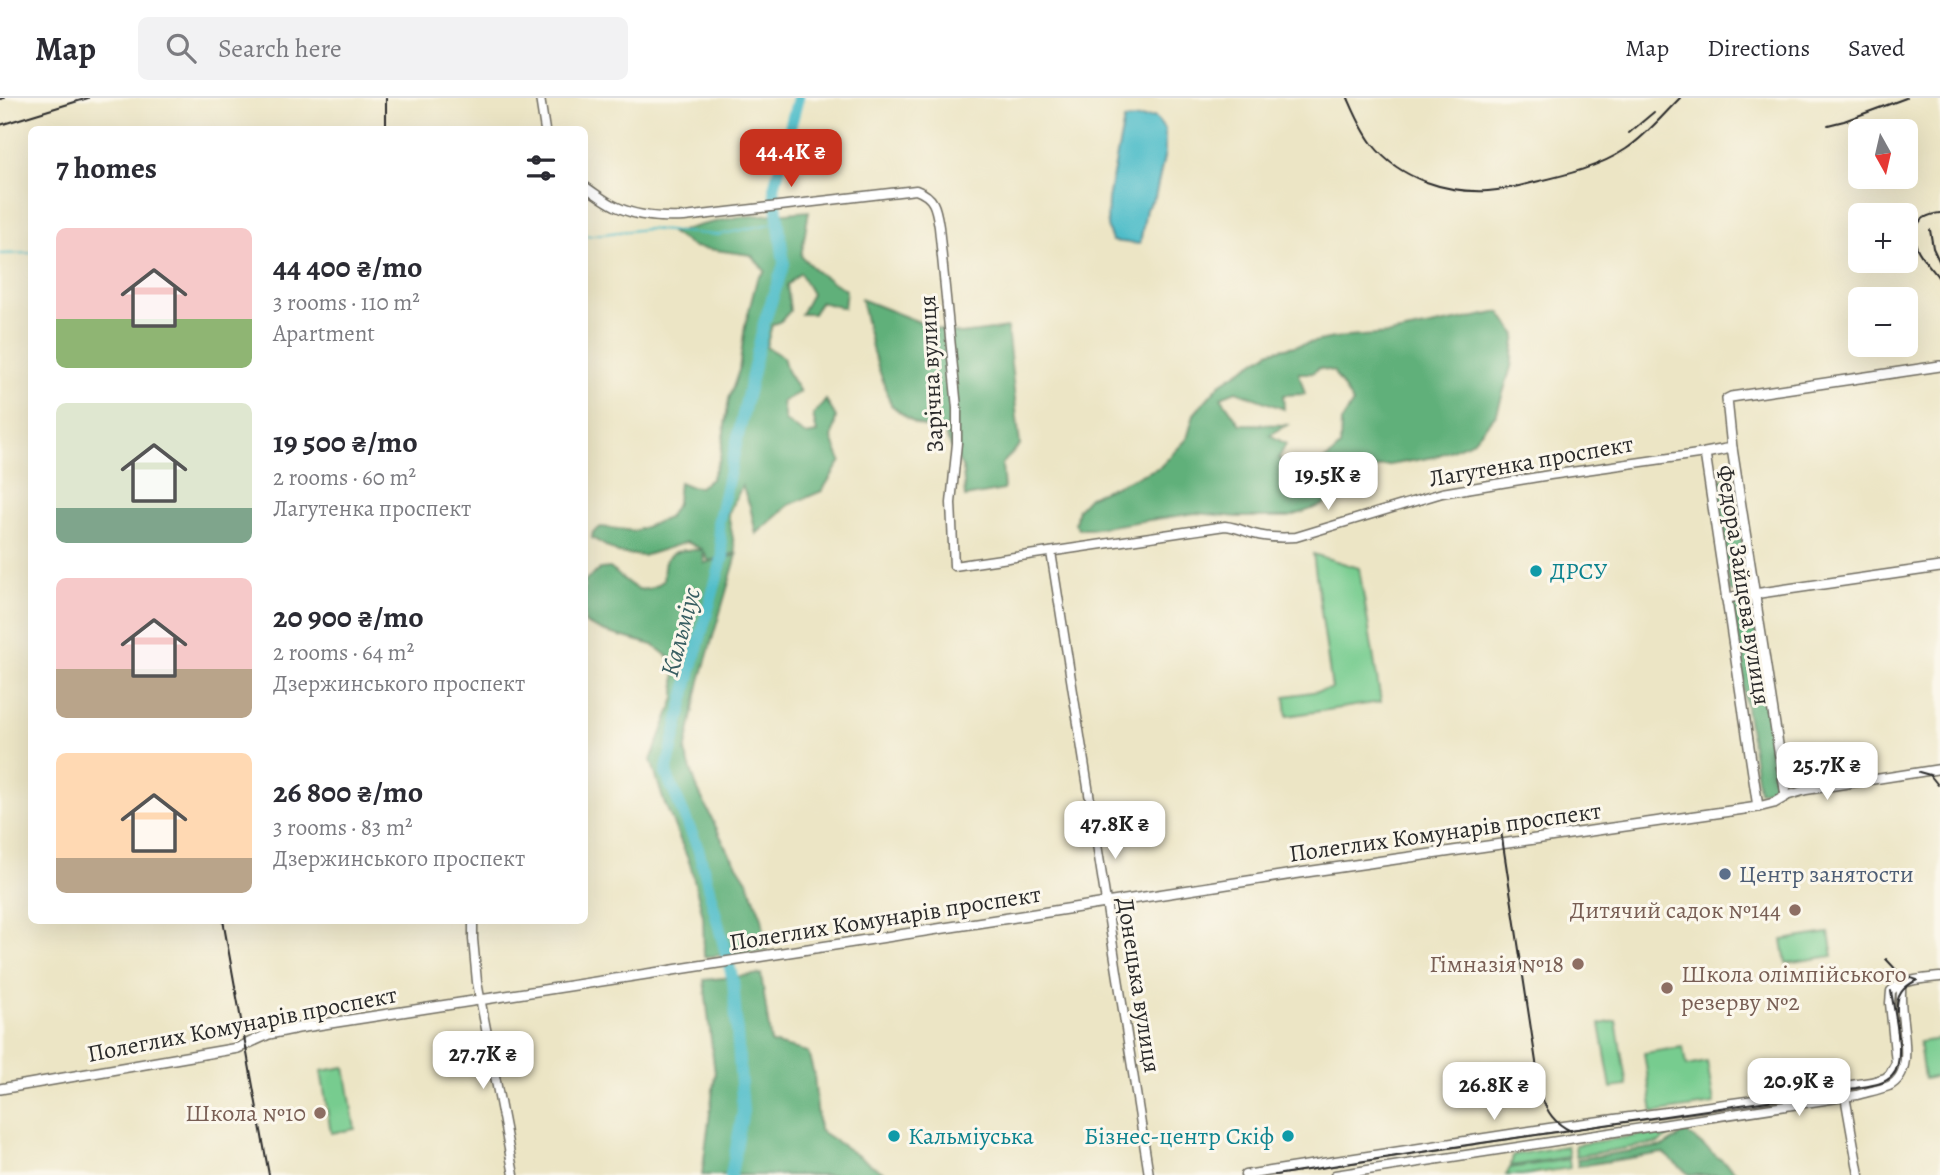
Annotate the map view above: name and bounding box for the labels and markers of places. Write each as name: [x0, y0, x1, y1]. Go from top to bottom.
pin: 44.4K ₴: [726, 130, 856, 189]
pin: 19.5K ₴: [1263, 452, 1393, 512]
place label: ДРСУ: [1550, 555, 1608, 587]
marker: ДРСУ: [1528, 563, 1544, 579]
pin: 25.7K ₴: [1762, 742, 1892, 802]
pin: 47.8K ₴: [1050, 802, 1180, 861]
place label: Центр занятости: [1739, 858, 1914, 890]
marker: Центр занятости: [1717, 866, 1733, 882]
place label: Дитячий садок №144: [1570, 894, 1781, 926]
marker: Дитячий садок №144: [1787, 902, 1803, 918]
place label: Гімназія №18: [1429, 948, 1564, 980]
marker: Гімназія №18: [1570, 956, 1586, 972]
place label: Школа олімпійського резерву №2: [1681, 958, 1907, 1018]
marker: Школа олімпійського резерву №2: [1659, 980, 1675, 996]
pin: 27.7K ₴: [418, 1032, 548, 1091]
pin: 20.9K ₴: [1734, 1058, 1864, 1118]
pin: 26.8K ₴: [1429, 1062, 1559, 1122]
place label: Школа №10: [185, 1097, 306, 1129]
marker: Школа №10: [312, 1105, 328, 1121]
place label: Кальміуська: [908, 1120, 1034, 1152]
place label: Бізнес-центр Скіф: [1084, 1120, 1274, 1152]
marker: Кальміуська: [886, 1128, 902, 1144]
marker: Бізнес-центр Скіф: [1280, 1128, 1296, 1144]

